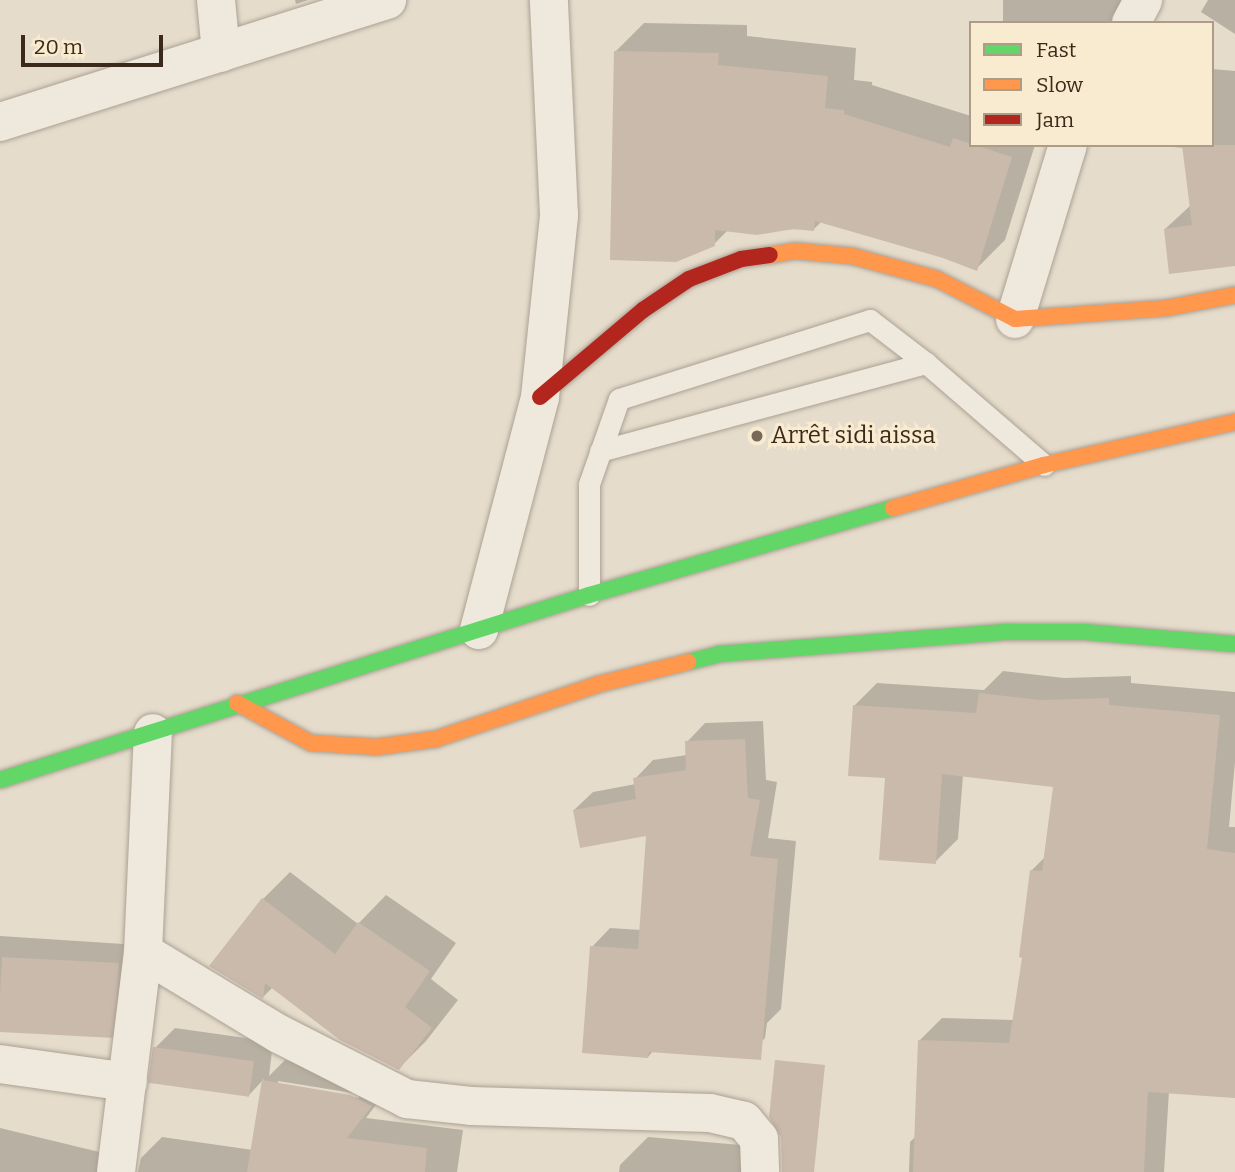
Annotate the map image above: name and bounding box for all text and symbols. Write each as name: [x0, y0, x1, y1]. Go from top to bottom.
scale bar: [24, 21, 166, 65]
legend: [969, 21, 1214, 147]
text: 20 m: [34, 34, 83, 60]
text: Fast: [1036, 37, 1076, 63]
text: Slow: [1036, 72, 1083, 98]
text: Jam: [1036, 107, 1074, 133]
place label: Arrêt sidi aissa: [771, 422, 936, 450]
marker: Arrêt sidi aissa: [749, 428, 765, 444]

